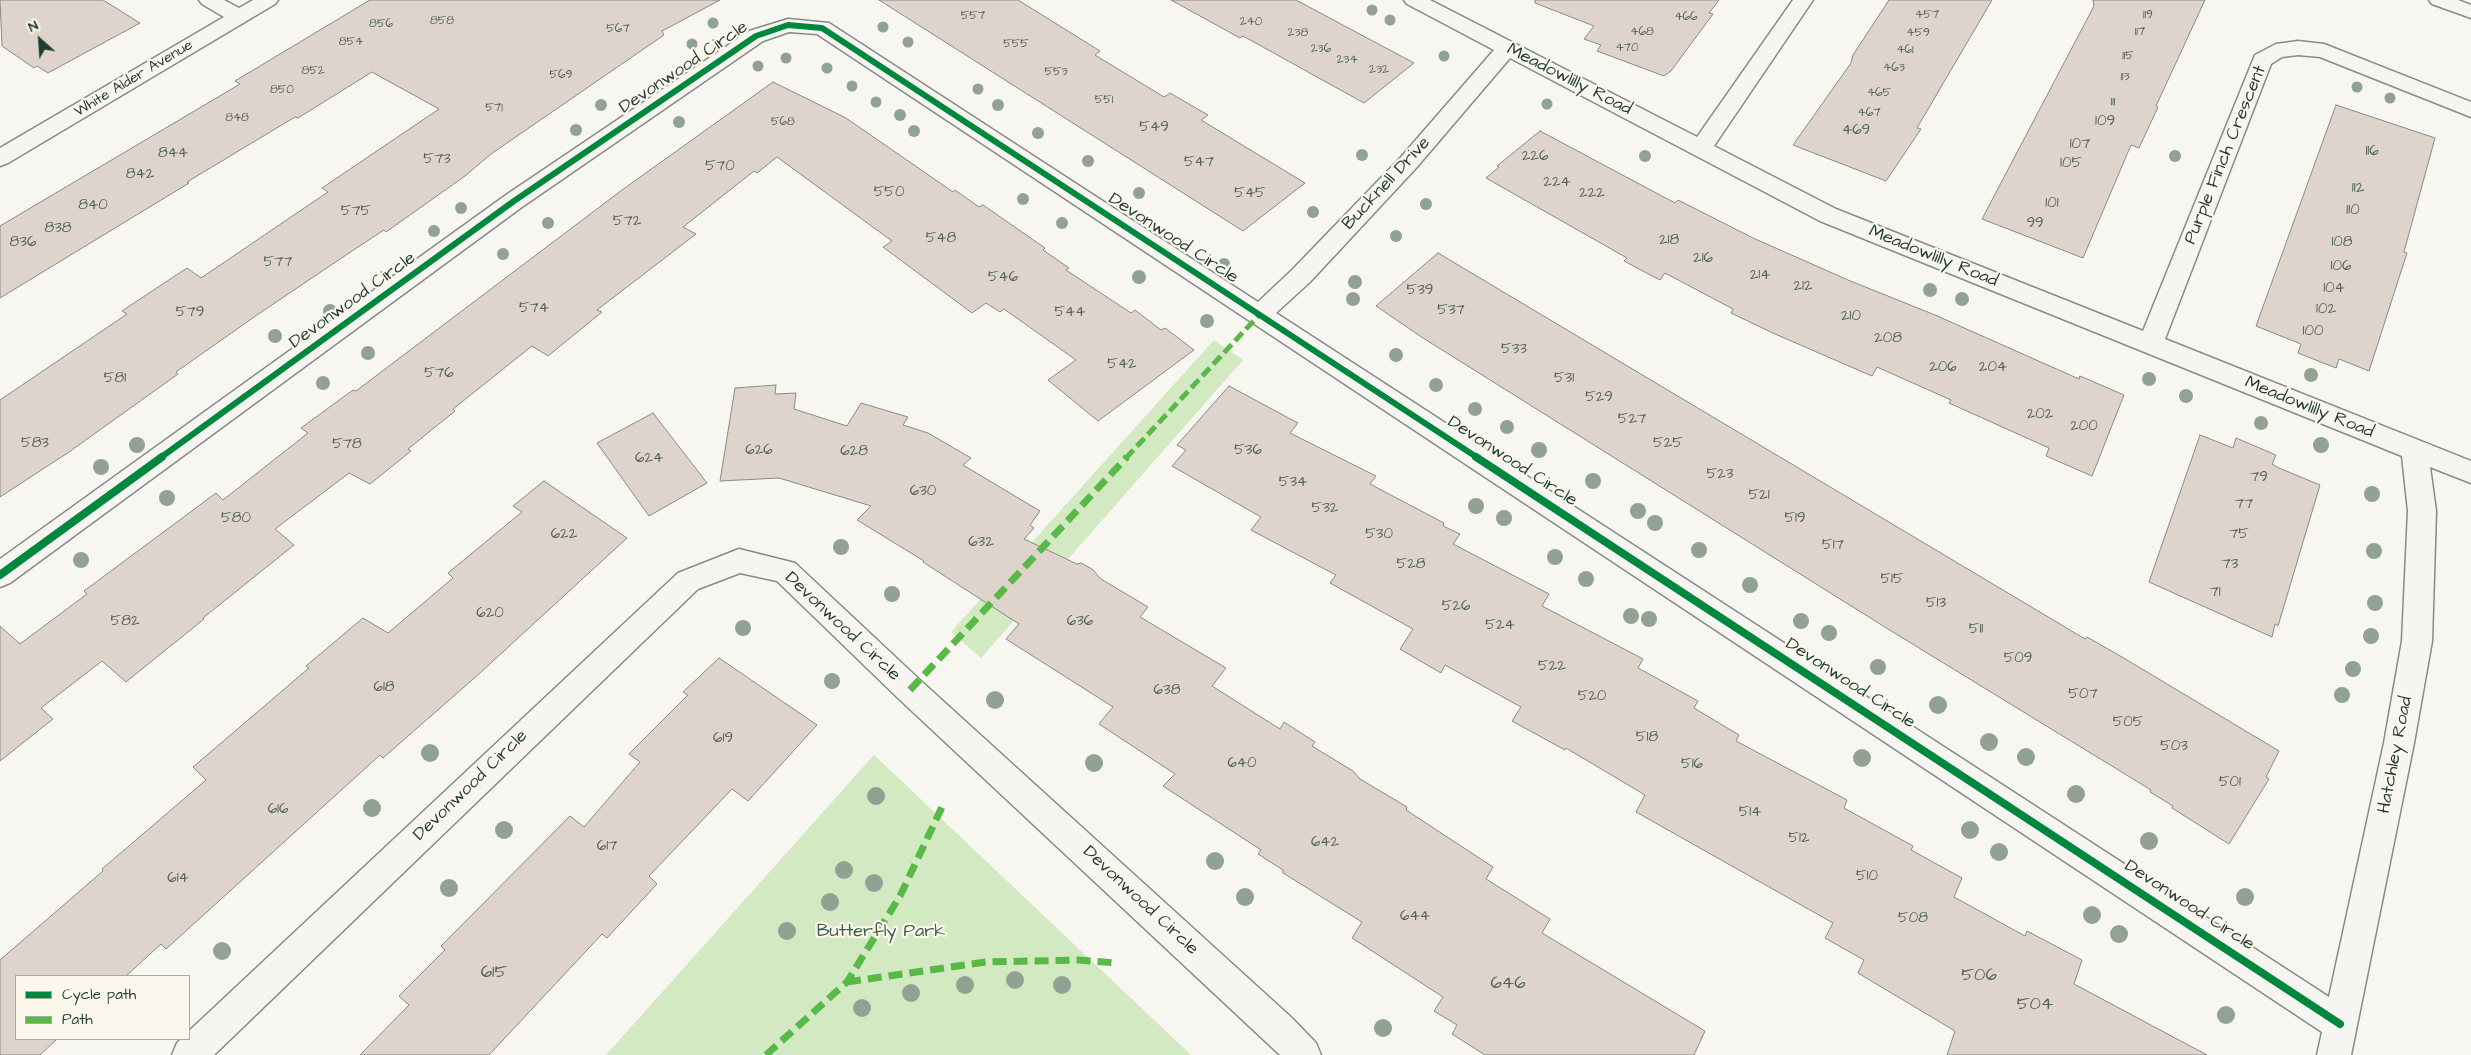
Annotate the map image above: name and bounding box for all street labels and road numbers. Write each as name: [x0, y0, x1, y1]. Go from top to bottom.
street label: Devonwood Circle: [616, 17, 752, 119]
street label: White Alder Avenue: [72, 37, 196, 121]
street label: Meadowlilly Road: [1503, 39, 1635, 121]
street label: Purple Finch Crescent: [2180, 62, 2272, 248]
street label: Bucknell Drive: [1338, 133, 1436, 235]
street label: Devonwood Circle: [1104, 189, 1242, 289]
street label: Meadowlilly Road: [1865, 221, 2001, 293]
street label: Devonwood Circle: [286, 248, 420, 354]
street label: Meadowlilly Road: [2241, 372, 2377, 444]
street label: Devonwood Circle: [1443, 412, 1581, 512]
street label: Devonwood Circle: [780, 568, 904, 686]
street label: Devonwood Circle: [1781, 634, 1919, 734]
street label: Hatchley Road: [2374, 695, 2418, 815]
street label: Devonwood Circle: [409, 726, 533, 846]
street label: Devonwood Circle: [1078, 842, 1202, 960]
street label: Devonwood Circle: [2120, 856, 2258, 956]

